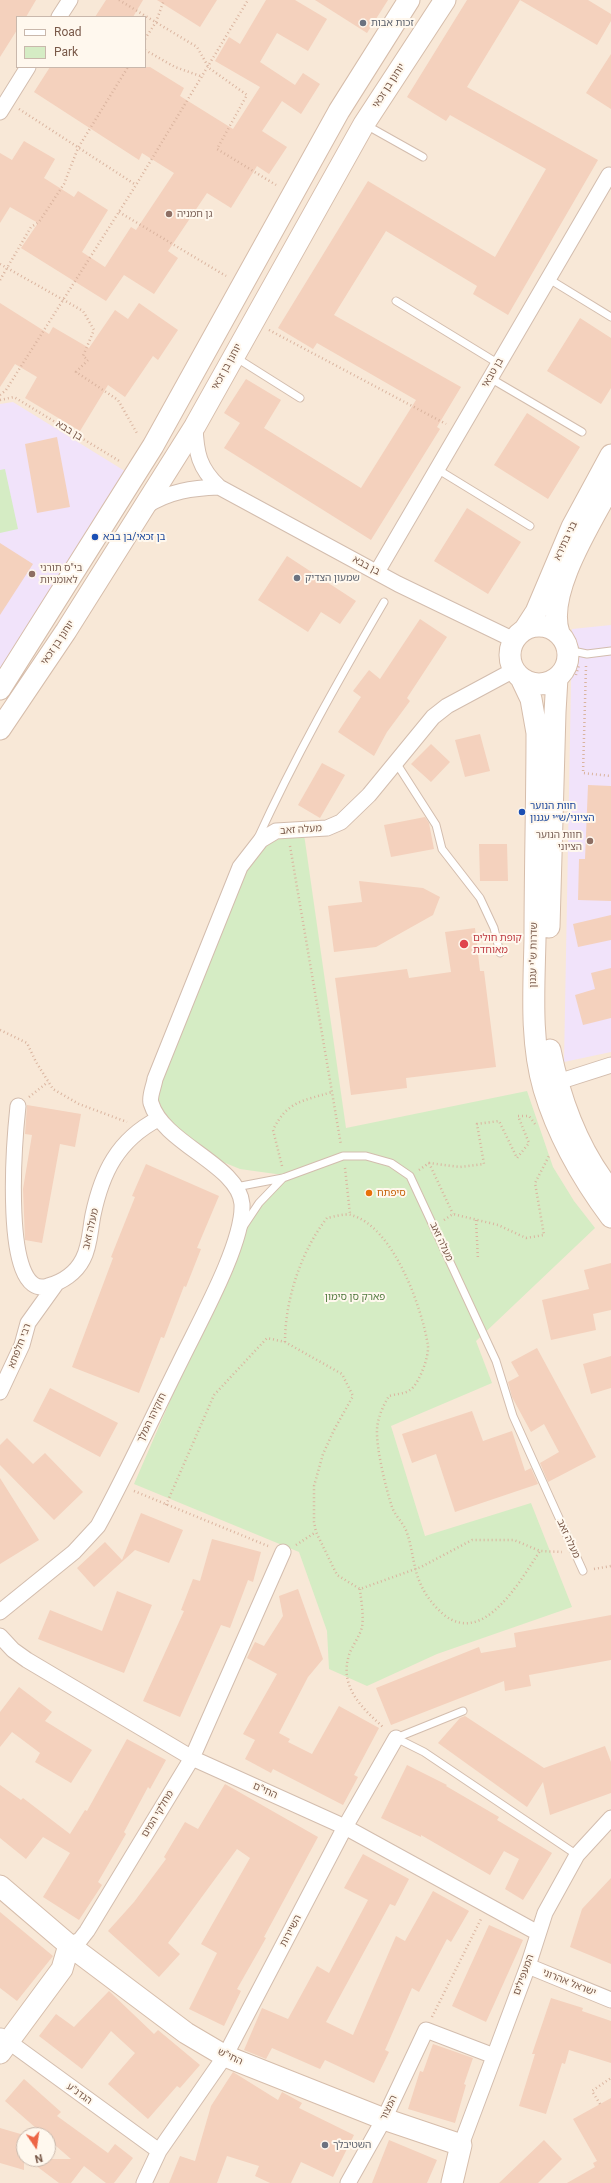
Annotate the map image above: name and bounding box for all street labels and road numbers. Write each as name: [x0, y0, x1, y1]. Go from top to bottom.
street label: יוחנן בן זכאי: [370, 61, 408, 111]
street label: יוחנן בן זכאי: [209, 342, 245, 392]
street label: בן טבאי: [479, 356, 507, 390]
street label: בן בבא: [53, 418, 85, 444]
street label: בני בתירא: [552, 520, 580, 562]
street label: בן בבא: [350, 554, 382, 578]
street label: יוחנן בן זכאי: [39, 618, 77, 668]
street label: מעלה זאב: [280, 823, 322, 837]
street label: שדרות ש"י עגנון: [527, 922, 541, 988]
street label: מעלה זאב: [80, 1207, 102, 1251]
street label: מעלה זאב: [427, 1221, 455, 1263]
street label: רבי חלפתא: [6, 1322, 34, 1370]
street label: חזקיהו המלך: [135, 1391, 169, 1445]
street label: מעלה זאב: [554, 1518, 582, 1560]
street label: החי"ם: [251, 1780, 279, 1802]
street label: מחלקי המים: [139, 1788, 177, 1840]
street label: השיירות: [278, 1913, 304, 1949]
street label: המעפילים: [511, 1953, 537, 1997]
street label: ישראל אהרוני: [540, 1967, 598, 1999]
street label: החי"ש: [216, 2046, 244, 2068]
street label: הגדנ"ע: [64, 2081, 94, 2107]
street label: המצור: [378, 2093, 400, 2123]

